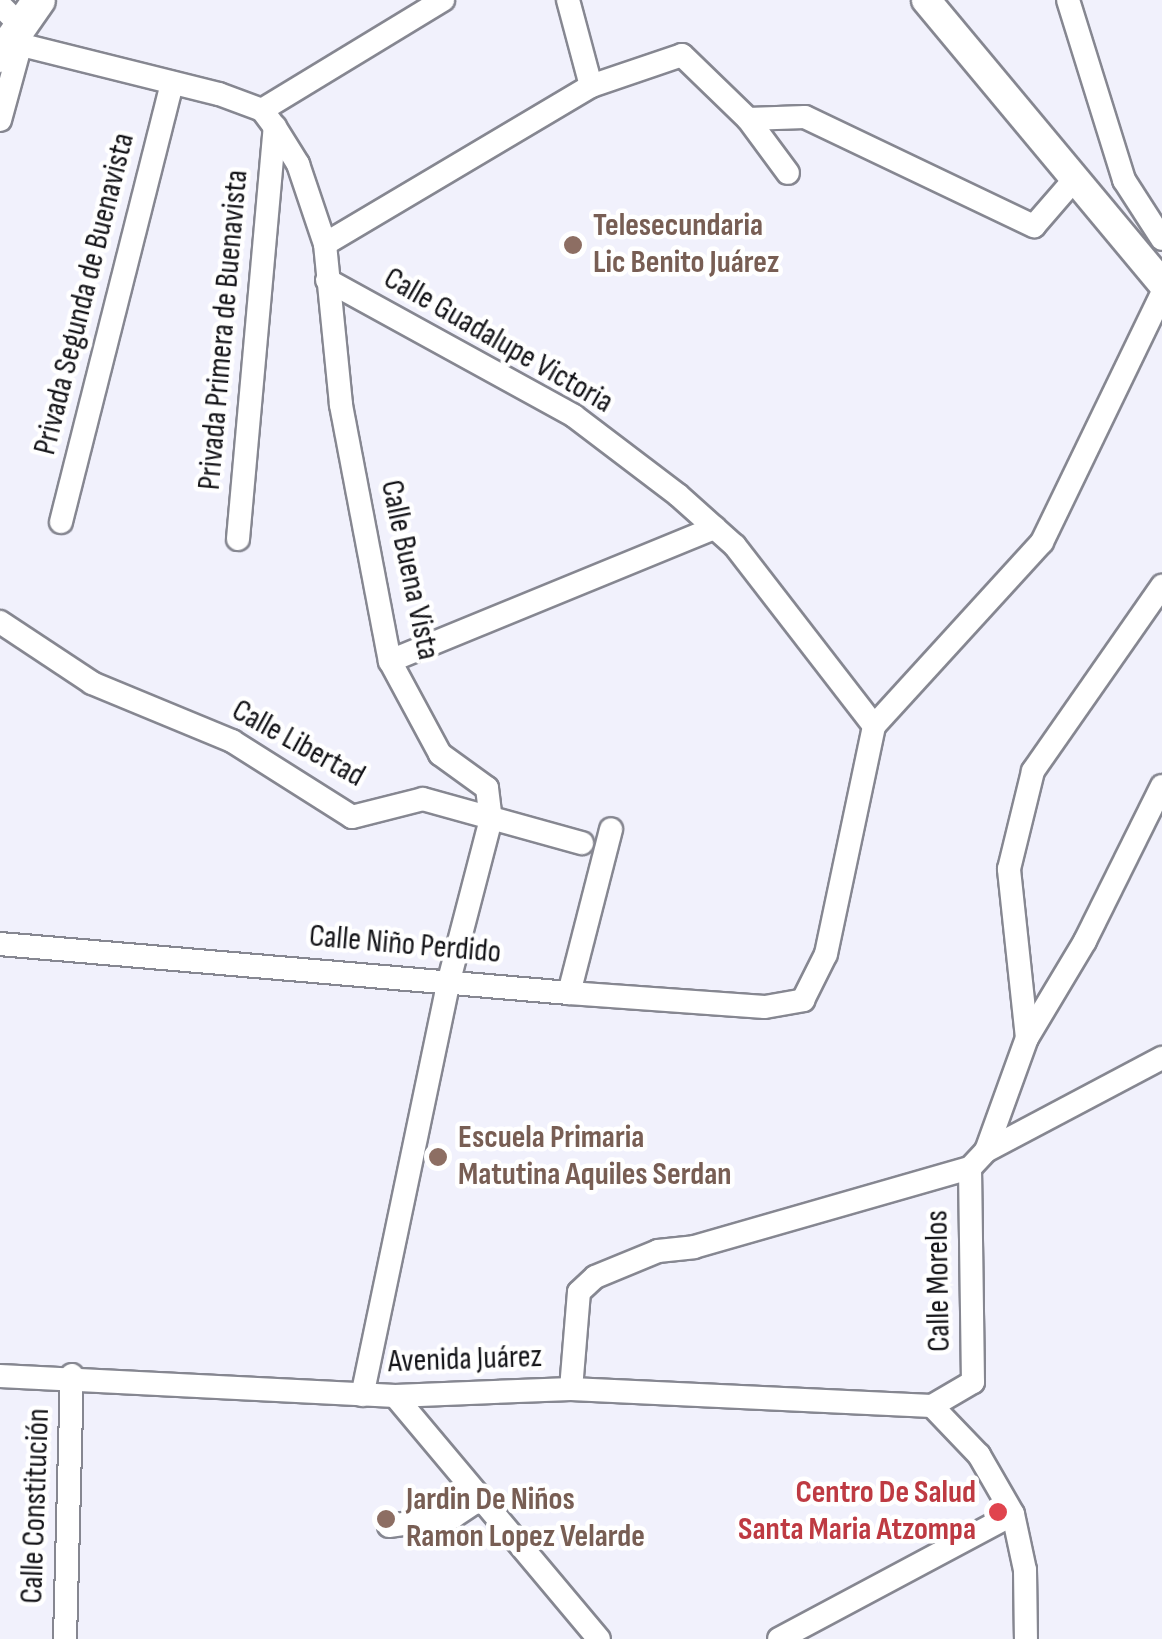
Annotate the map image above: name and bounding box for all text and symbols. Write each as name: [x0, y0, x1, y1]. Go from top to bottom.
street label: Privada Segunda de Buenavista: [26, 129, 144, 459]
street label: Privada Primera de Buenavista: [191, 168, 257, 492]
place label: Telesecundaria Lic Benito Juárez: [593, 208, 779, 283]
marker: Telesecundaria Lic Benito Juárez: [562, 234, 584, 256]
street label: Calle Guadalupe Victoria: [377, 260, 619, 422]
street label: Calle Buena Vista: [371, 477, 447, 663]
street label: Calle Libertad: [225, 692, 371, 796]
street label: Calle Niño Perdido: [307, 917, 503, 973]
place label: Escuela Primaria Matutina Aquiles Serdan: [458, 1120, 731, 1195]
marker: Escuela Primaria Matutina Aquiles Serdan: [427, 1146, 449, 1168]
street label: Calle Morelos: [919, 1210, 959, 1352]
street label: Avenida Juárez: [387, 1338, 543, 1382]
street label: Calle Constitución: [13, 1408, 59, 1604]
place label: Centro De Salud Santa Maria Atzompa: [738, 1475, 976, 1550]
place label: Jardin De Niños Ramon Lopez Velarde: [406, 1482, 645, 1557]
marker: Centro De Salud Santa Maria Atzompa: [985, 1499, 1011, 1525]
marker: Jardin De Niños Ramon Lopez Velarde: [375, 1508, 397, 1530]

